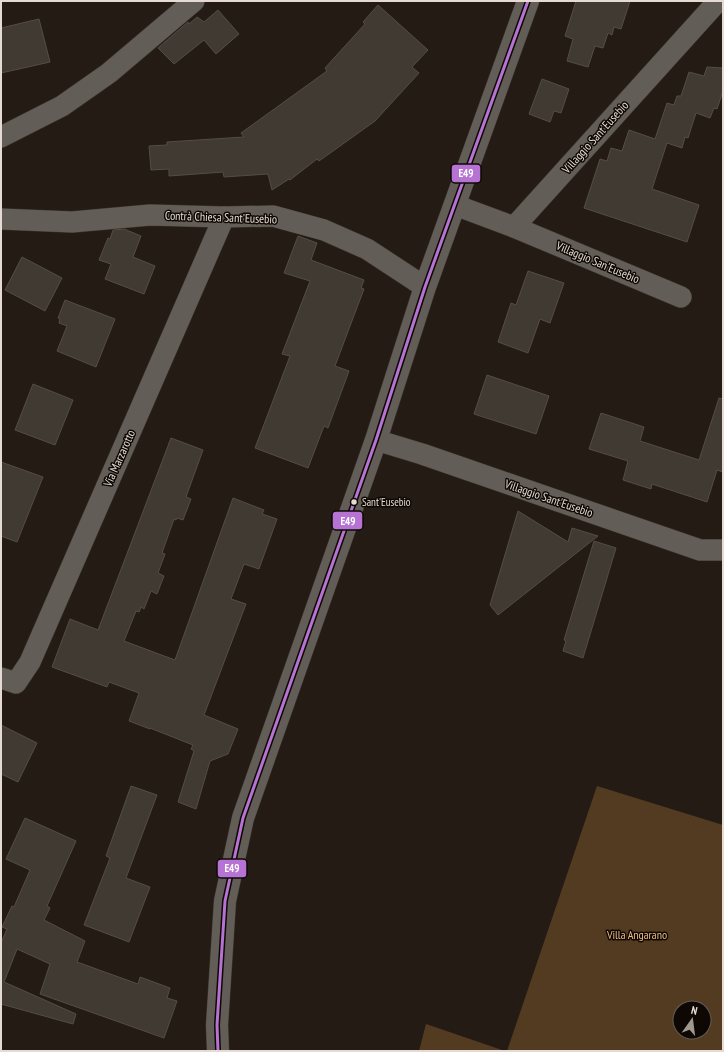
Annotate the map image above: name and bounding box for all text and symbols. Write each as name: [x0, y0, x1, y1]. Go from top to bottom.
street label: Villaggio Sant'Eusebio: [558, 98, 631, 177]
line badge: E49: [451, 164, 481, 183]
text: E49: [458, 166, 474, 180]
street label: Contrà Chiesa Sant'Eusebio: [165, 208, 277, 226]
street label: Villaggio San'Eusebio: [553, 237, 642, 286]
street label: Via Marzarotto: [99, 427, 138, 490]
street label: Villaggio Sant'Eusebio: [502, 476, 595, 520]
place label: Sant'Eusebio: [362, 495, 411, 509]
marker: Sant'Eusebio: [349, 497, 359, 507]
line badge: E49: [332, 511, 363, 530]
text: E49: [340, 514, 356, 528]
line badge: E49: [217, 859, 247, 878]
text: E49: [224, 861, 240, 875]
park label: Villa Angarano: [606, 927, 667, 942]
north arrow: [672, 1000, 712, 1040]
text: N: [690, 1003, 699, 1018]

